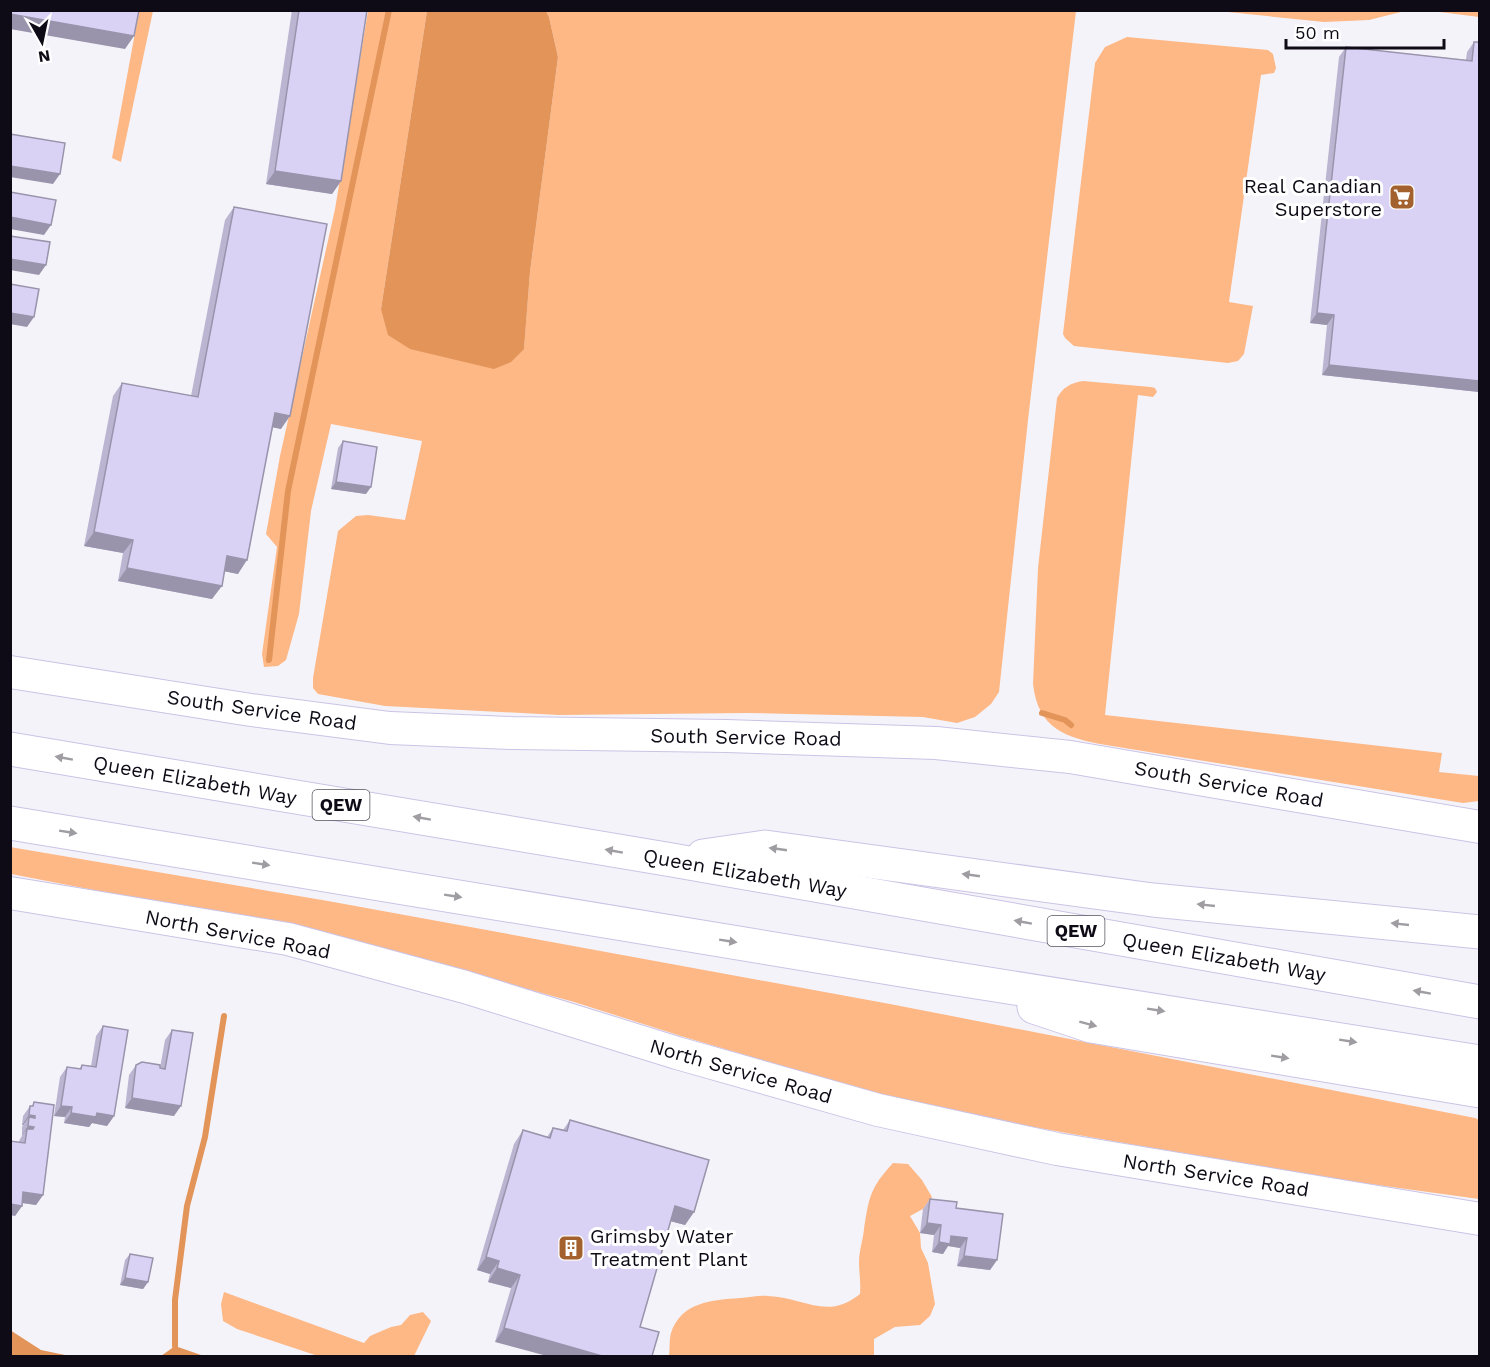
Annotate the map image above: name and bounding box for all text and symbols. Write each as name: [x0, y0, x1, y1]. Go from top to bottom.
north arrow: [12, 12, 72, 72]
scale bar: [1286, 12, 1444, 50]
text: 50 m: [1295, 22, 1340, 43]
text: N: [37, 46, 52, 67]
place label: Real Canadian Superstore: [1244, 174, 1382, 221]
supermarket icon: Real Canadian Superstore: [1387, 182, 1417, 212]
street label: South Service Road: [166, 685, 358, 735]
street label: South Service Road: [650, 723, 842, 751]
street label: Queen Elizabeth Way: [91, 750, 299, 810]
one-way arrow: [54, 754, 73, 763]
street label: South Service Road: [1133, 756, 1325, 812]
road number: QEW: [312, 790, 370, 820]
one-way arrow: [412, 814, 431, 823]
one-way arrow: [59, 828, 78, 837]
street label: Queen Elizabeth Way: [641, 843, 849, 903]
one-way arrow: [768, 845, 787, 854]
one-way arrow: [605, 846, 624, 855]
one-way arrow: [251, 860, 270, 869]
one-way arrow: [962, 871, 981, 880]
one-way arrow: [444, 891, 463, 900]
one-way arrow: [1197, 900, 1216, 910]
street label: North Service Road: [143, 904, 333, 964]
road number: QEW: [1048, 916, 1104, 946]
one-way arrow: [1013, 917, 1032, 926]
one-way arrow: [1391, 919, 1410, 929]
street label: Queen Elizabeth Way: [1120, 927, 1328, 987]
one-way arrow: [719, 937, 738, 946]
one-way arrow: [1412, 987, 1431, 996]
one-way arrow: [1146, 1006, 1165, 1015]
one-way arrow: [1079, 1020, 1097, 1029]
street label: North Service Road: [647, 1034, 835, 1108]
one-way arrow: [1339, 1036, 1358, 1045]
one-way arrow: [1271, 1053, 1290, 1062]
street label: North Service Road: [1121, 1148, 1311, 1202]
place label: Grimsby Water Treatment Plant: [590, 1224, 748, 1271]
building icon: Grimsby Water Treatment Plant: [556, 1233, 586, 1263]

